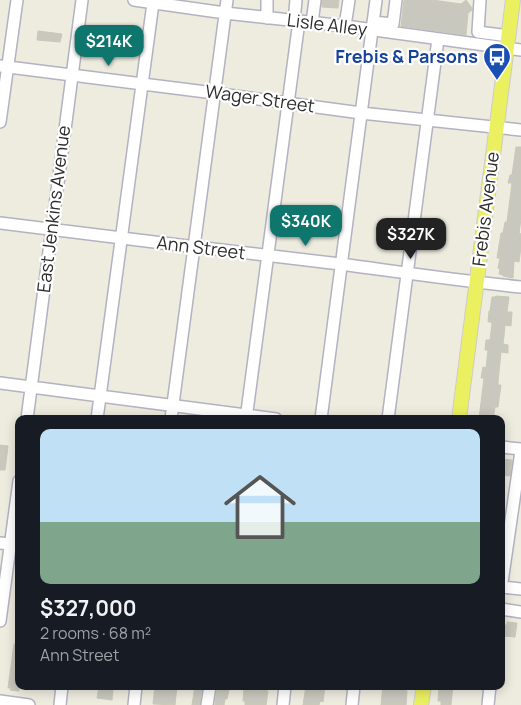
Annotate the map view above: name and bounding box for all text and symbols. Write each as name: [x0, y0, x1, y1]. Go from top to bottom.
street label: Lisle Alley: [286, 7, 369, 41]
pin: $214K: [74, 24, 144, 67]
text: $214K: [86, 30, 132, 52]
bus stop icon: Frebis & Parsons: [482, 42, 512, 81]
place label: Frebis & Parsons: [335, 44, 478, 68]
street label: Wager Street: [204, 78, 316, 118]
street label: East Jenkins Avenue: [31, 124, 75, 294]
street label: Frebis Avenue: [466, 150, 504, 268]
pin: $340K: [271, 204, 341, 247]
text: $340K: [281, 210, 331, 232]
pin: $327K: [376, 218, 446, 260]
text: $327K: [387, 223, 435, 245]
street label: Ann Street: [155, 230, 247, 264]
icon: home: [215, 462, 305, 552]
text: $327,000: [40, 594, 137, 622]
text: 2 rooms · 68 m²: [40, 622, 151, 644]
text: Ann Street: [40, 644, 119, 666]

